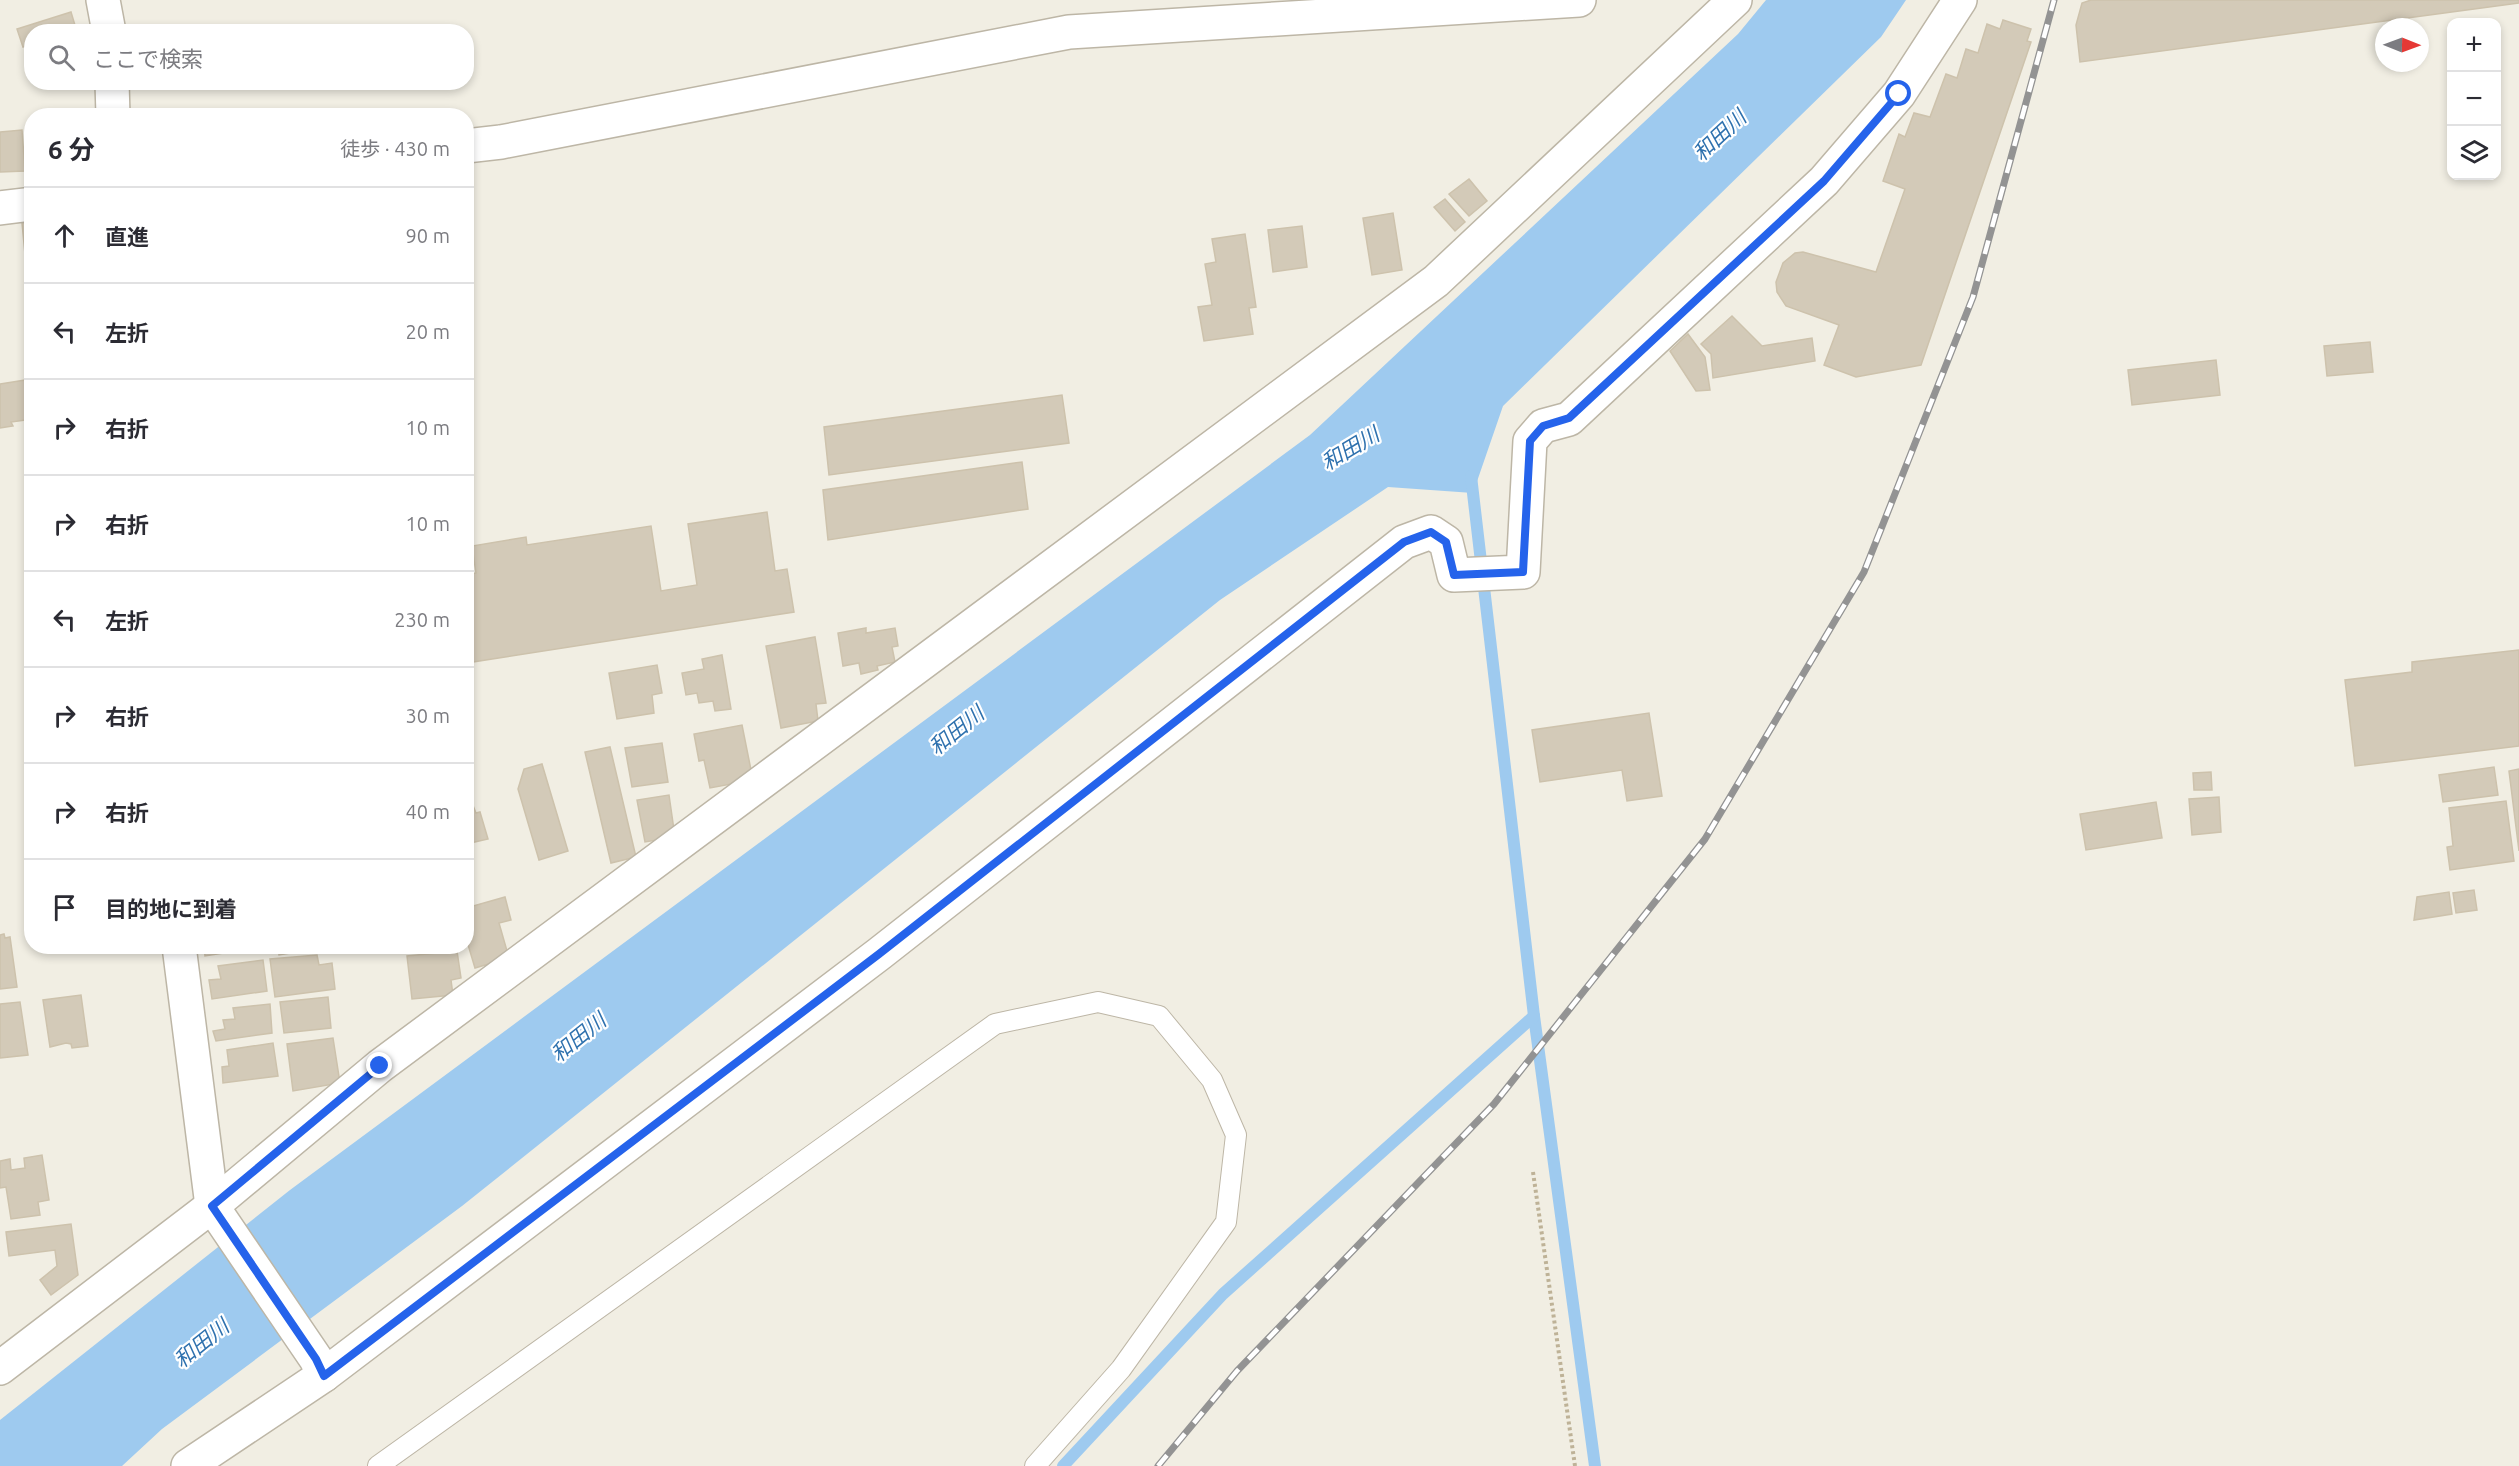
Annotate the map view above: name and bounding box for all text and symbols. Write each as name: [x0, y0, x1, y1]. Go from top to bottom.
north arrow: [2375, 18, 2429, 72]
map controls: [2447, 18, 2501, 180]
button: +: [2447, 18, 2501, 72]
search box: [24, 24, 474, 90]
icon: search: [45, 41, 78, 74]
text: ここで検索: [93, 46, 203, 71]
button: −: [2447, 72, 2501, 126]
route start: [1885, 80, 1911, 106]
water label: 和田川: [1688, 103, 1752, 165]
button: layers: [2447, 126, 2501, 180]
text: 6 分: [48, 135, 95, 164]
text: 徒歩 · 430 m: [340, 137, 450, 160]
icon: ahead: [48, 219, 81, 252]
text: 直進: [105, 224, 149, 249]
text: 90 m: [406, 224, 450, 247]
icon: left: [48, 315, 81, 348]
text: 左折: [105, 320, 149, 345]
text: 20 m: [406, 320, 450, 343]
icon: right: [48, 411, 81, 444]
text: 右折: [105, 416, 149, 441]
text: 10 m: [406, 416, 450, 439]
water label: 和田川: [1317, 420, 1385, 475]
icon: right: [48, 507, 81, 540]
text: 右折: [105, 512, 149, 537]
text: 10 m: [406, 512, 450, 535]
icon: left: [48, 603, 81, 636]
text: 左折: [105, 608, 149, 633]
text: 230 m: [394, 608, 450, 631]
icon: right: [48, 699, 81, 732]
water label: 和田川: [924, 700, 990, 759]
text: 右折: [105, 704, 149, 729]
text: 30 m: [406, 704, 450, 727]
icon: right: [48, 795, 81, 828]
text: 右折: [105, 800, 149, 825]
text: 40 m: [406, 800, 450, 823]
icon: arrive: [48, 891, 81, 924]
text: 目的地に到着: [105, 896, 237, 921]
water label: 和田川: [546, 1007, 612, 1066]
route end: [366, 1052, 392, 1078]
water label: 和田川: [169, 1313, 235, 1372]

